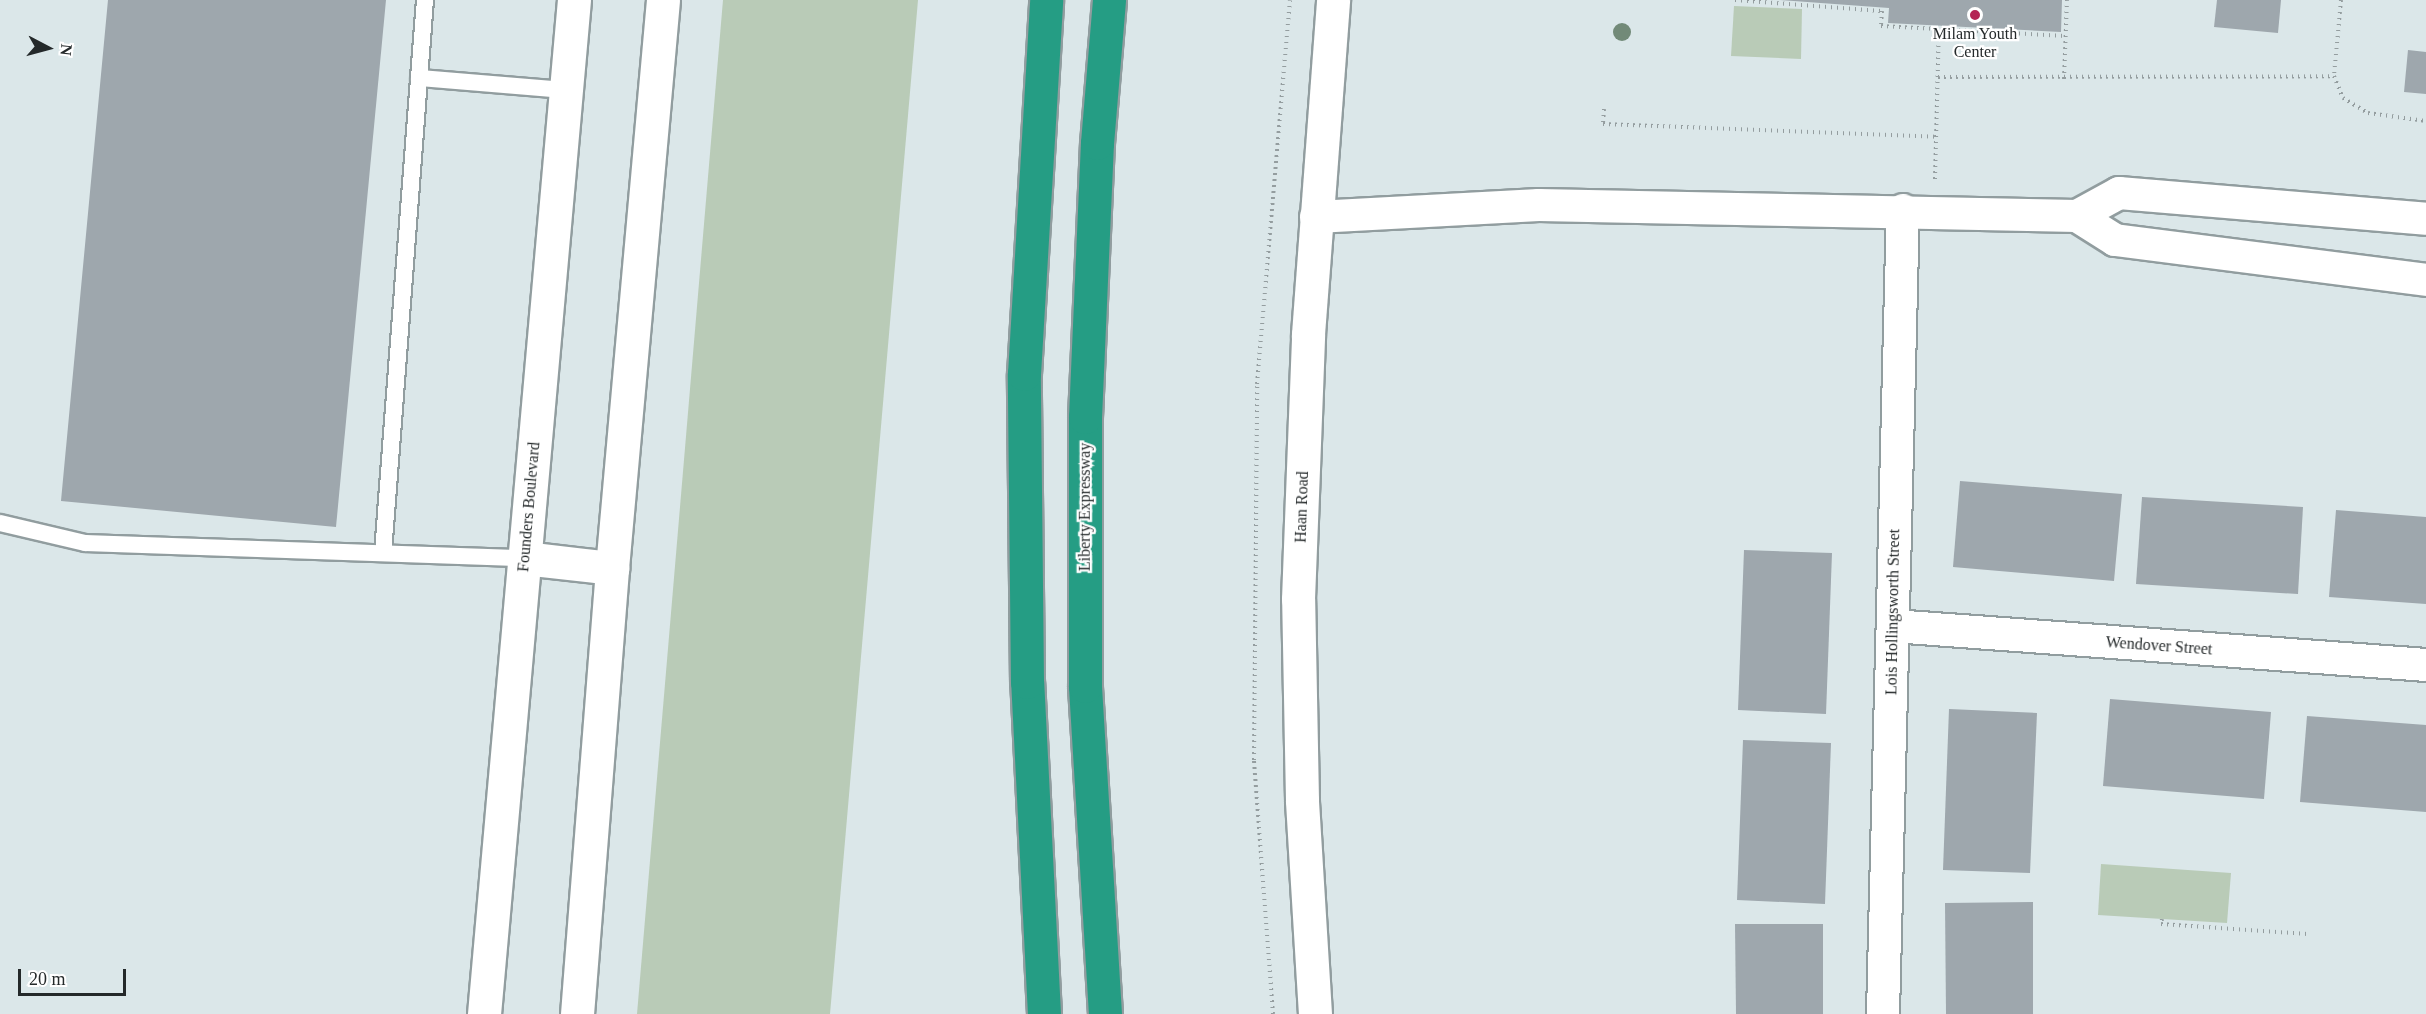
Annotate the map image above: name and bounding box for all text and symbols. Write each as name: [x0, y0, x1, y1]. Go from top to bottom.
marker: Milam Youth Center: [1968, 8, 1982, 22]
north arrow: [18, 18, 78, 78]
place label: Milam Youth Center: [1932, 24, 2018, 62]
text: N: [57, 43, 75, 57]
street label: Founders Boulevard: [514, 441, 544, 573]
street label: Liberty Expressway: [1075, 443, 1095, 571]
street label: Haan Road: [1291, 471, 1313, 543]
street label: Lois Hollingsworth Street: [1882, 529, 1904, 695]
street label: Wendover Street: [2105, 633, 2213, 659]
scale bar: [21, 957, 129, 995]
text: 20 m: [29, 969, 66, 989]

